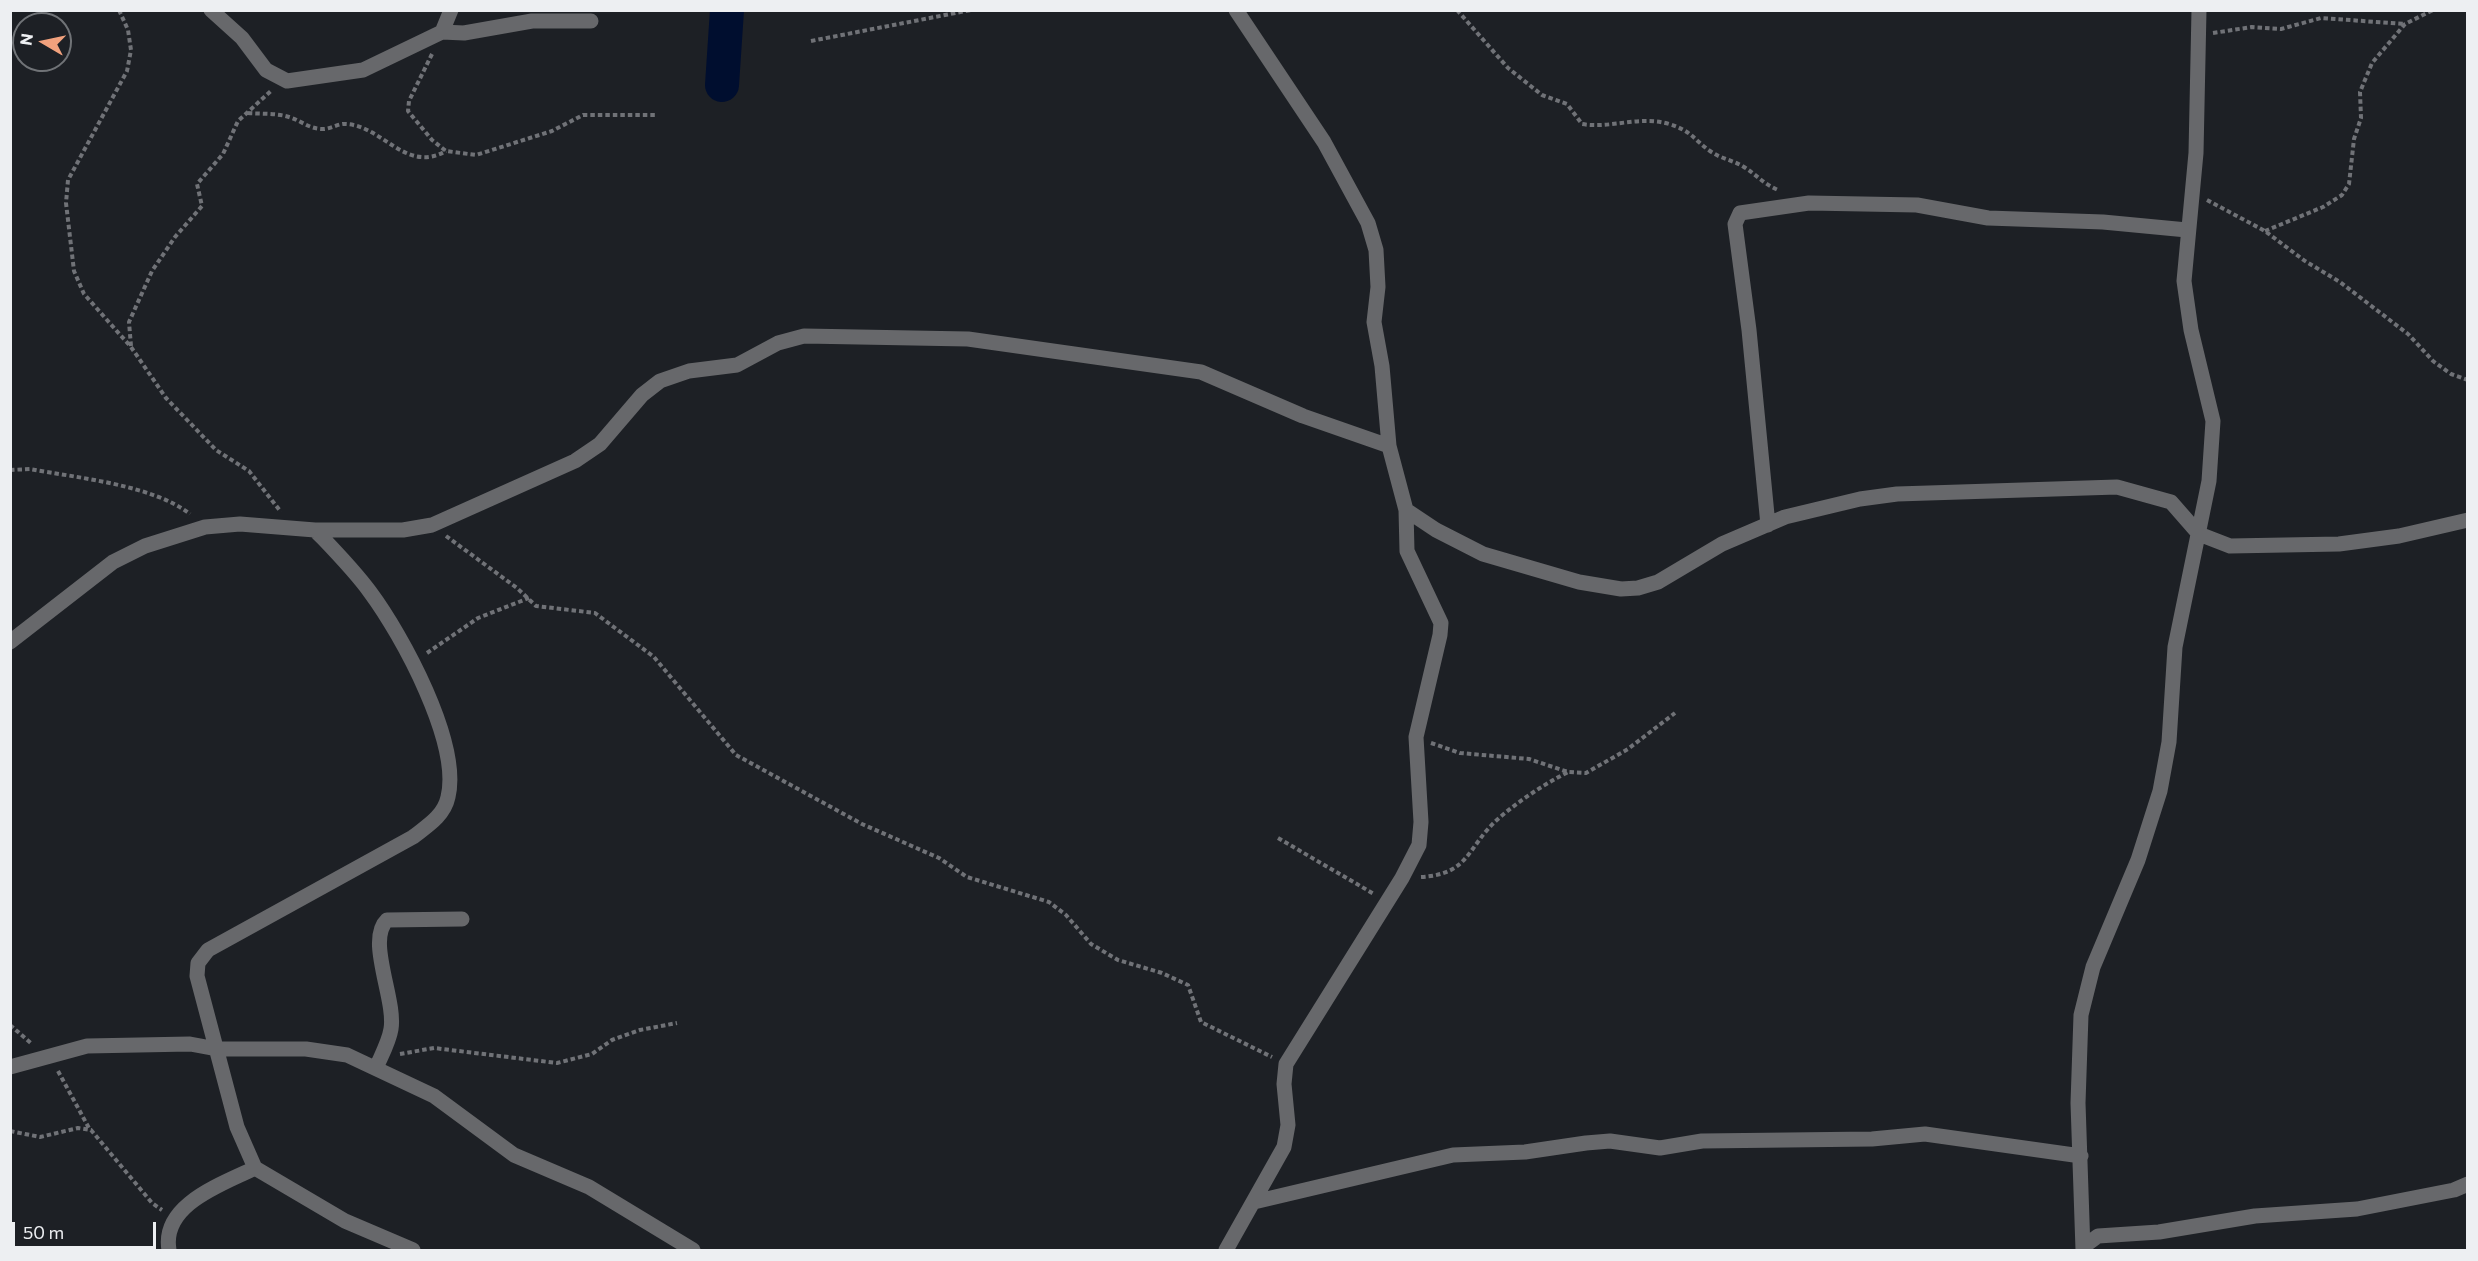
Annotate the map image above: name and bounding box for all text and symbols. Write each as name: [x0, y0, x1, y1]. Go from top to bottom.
north arrow: [12, 12, 72, 72]
text: N: [15, 32, 36, 47]
scale bar: [15, 1210, 159, 1248]
text: 50 m: [23, 1221, 64, 1243]

